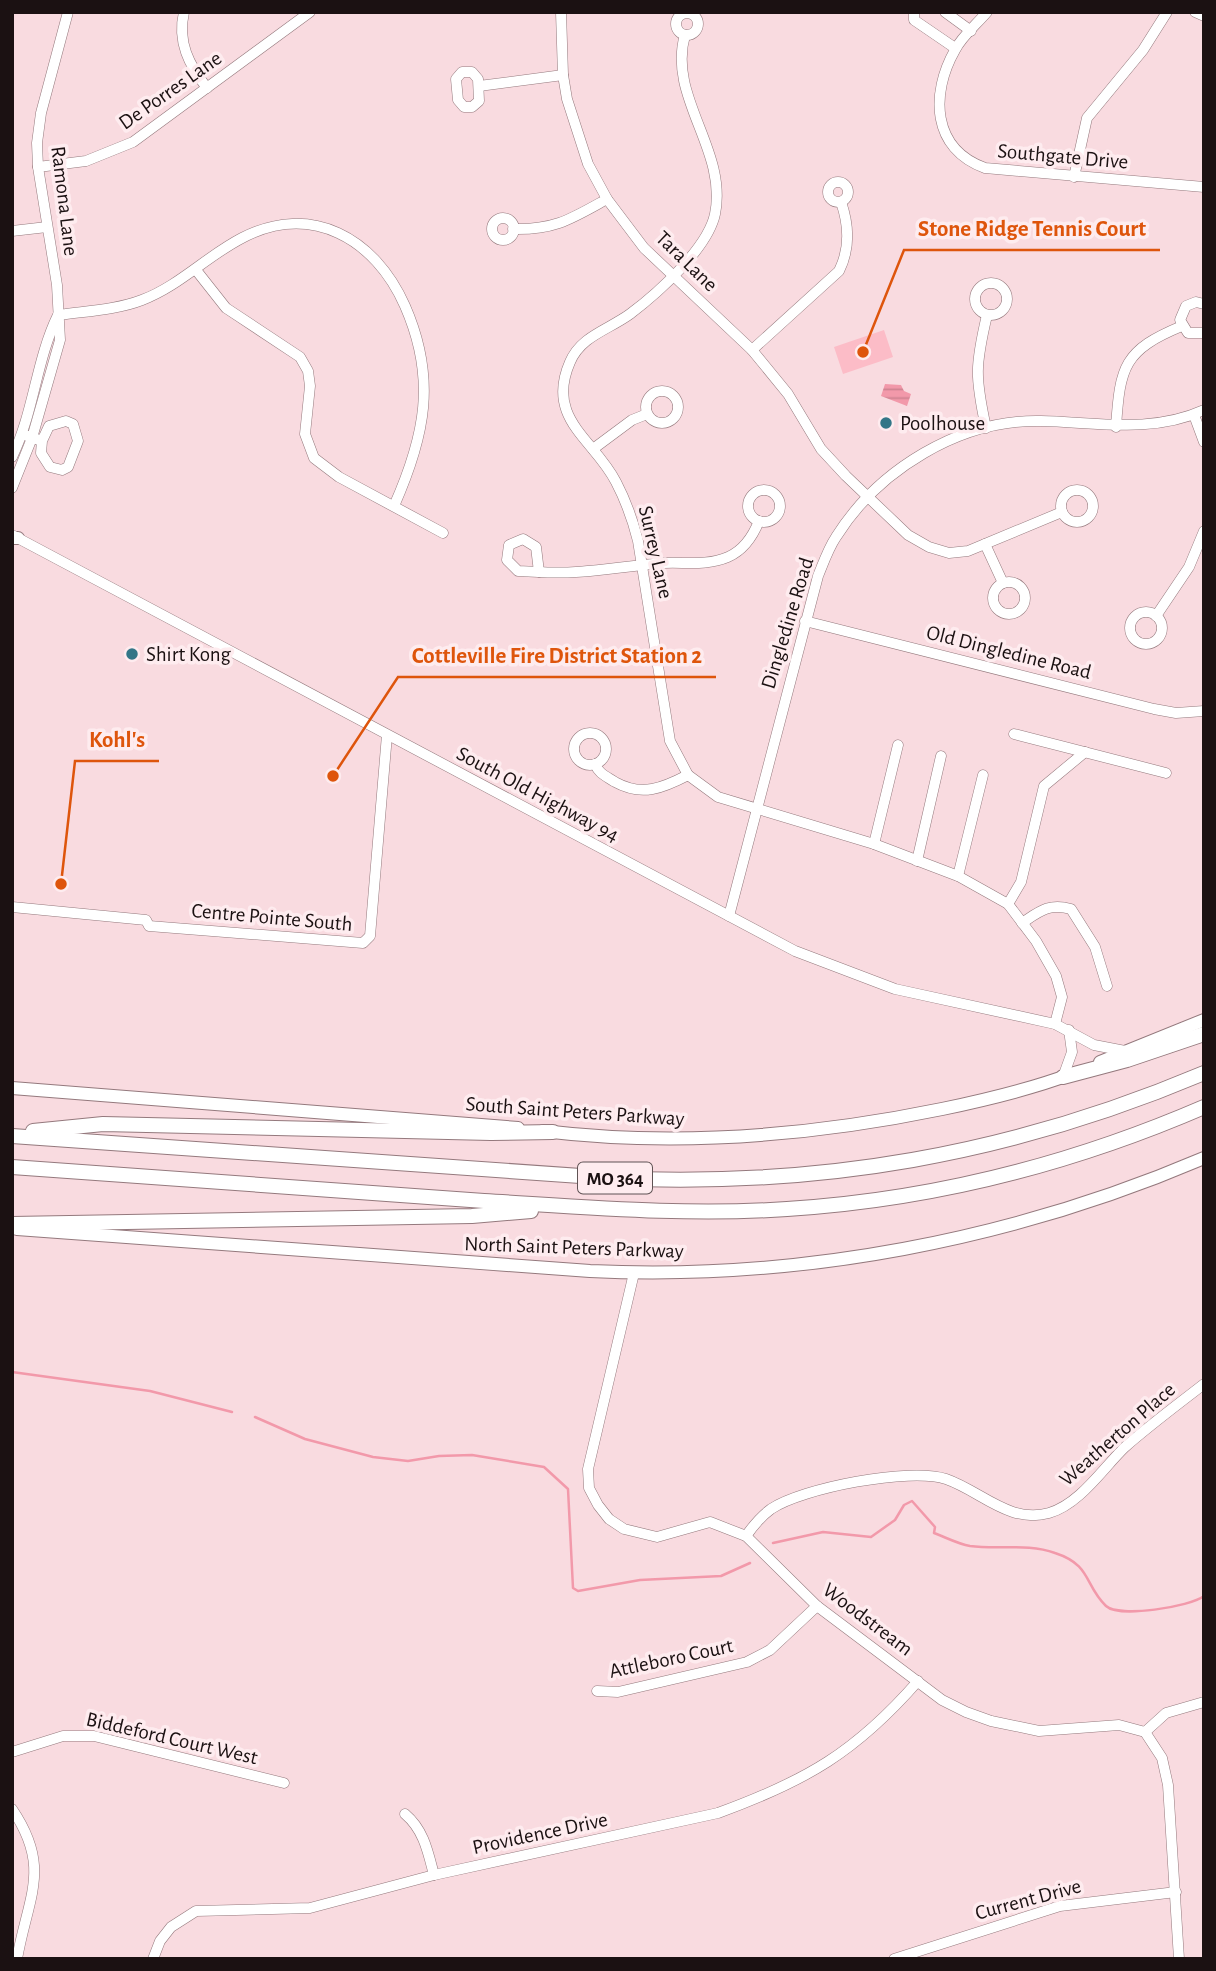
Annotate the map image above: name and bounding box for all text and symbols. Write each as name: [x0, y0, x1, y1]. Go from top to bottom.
street label: De Porres Lane: [115, 47, 225, 133]
street label: Southgate Drive: [997, 140, 1129, 173]
street label: Ramona Lane: [47, 145, 82, 257]
callout: Stone Ridge Tennis Court: [904, 206, 1160, 250]
text: Stone Ridge Tennis Court: [918, 218, 1146, 241]
street label: Tara Lane: [652, 227, 722, 296]
place label: Poolhouse: [900, 413, 985, 434]
marker: Poolhouse: [878, 415, 894, 431]
street label: Surrey Lane: [635, 504, 676, 601]
street label: Dingledine Road: [758, 555, 817, 691]
street label: Old Dingledine Road: [924, 622, 1094, 683]
callout: Cottleville Fire District Station 2: [398, 633, 716, 677]
place label: Shirt Kong: [146, 644, 232, 665]
text: Cottleville Fire District Station 2: [412, 645, 702, 668]
marker: Shirt Kong: [124, 646, 140, 662]
callout: Kohl's: [75, 717, 159, 761]
text: Kohl's: [89, 729, 145, 752]
street label: South Old Highway 94: [453, 743, 622, 846]
street label: Centre Pointe South: [191, 900, 353, 935]
street label: South Saint Peters Parkway: [465, 1093, 685, 1130]
road number: MO 364: [578, 1162, 652, 1194]
street label: North Saint Peters Parkway: [464, 1233, 684, 1262]
street label: Weatherton Place: [1055, 1379, 1179, 1490]
street label: Woodstream: [819, 1579, 917, 1660]
street label: Attleboro Court: [607, 1635, 735, 1682]
street label: Biddeford Court West: [84, 1709, 260, 1768]
street label: Providence Drive: [471, 1809, 610, 1858]
street label: Current Drive: [973, 1875, 1084, 1924]

